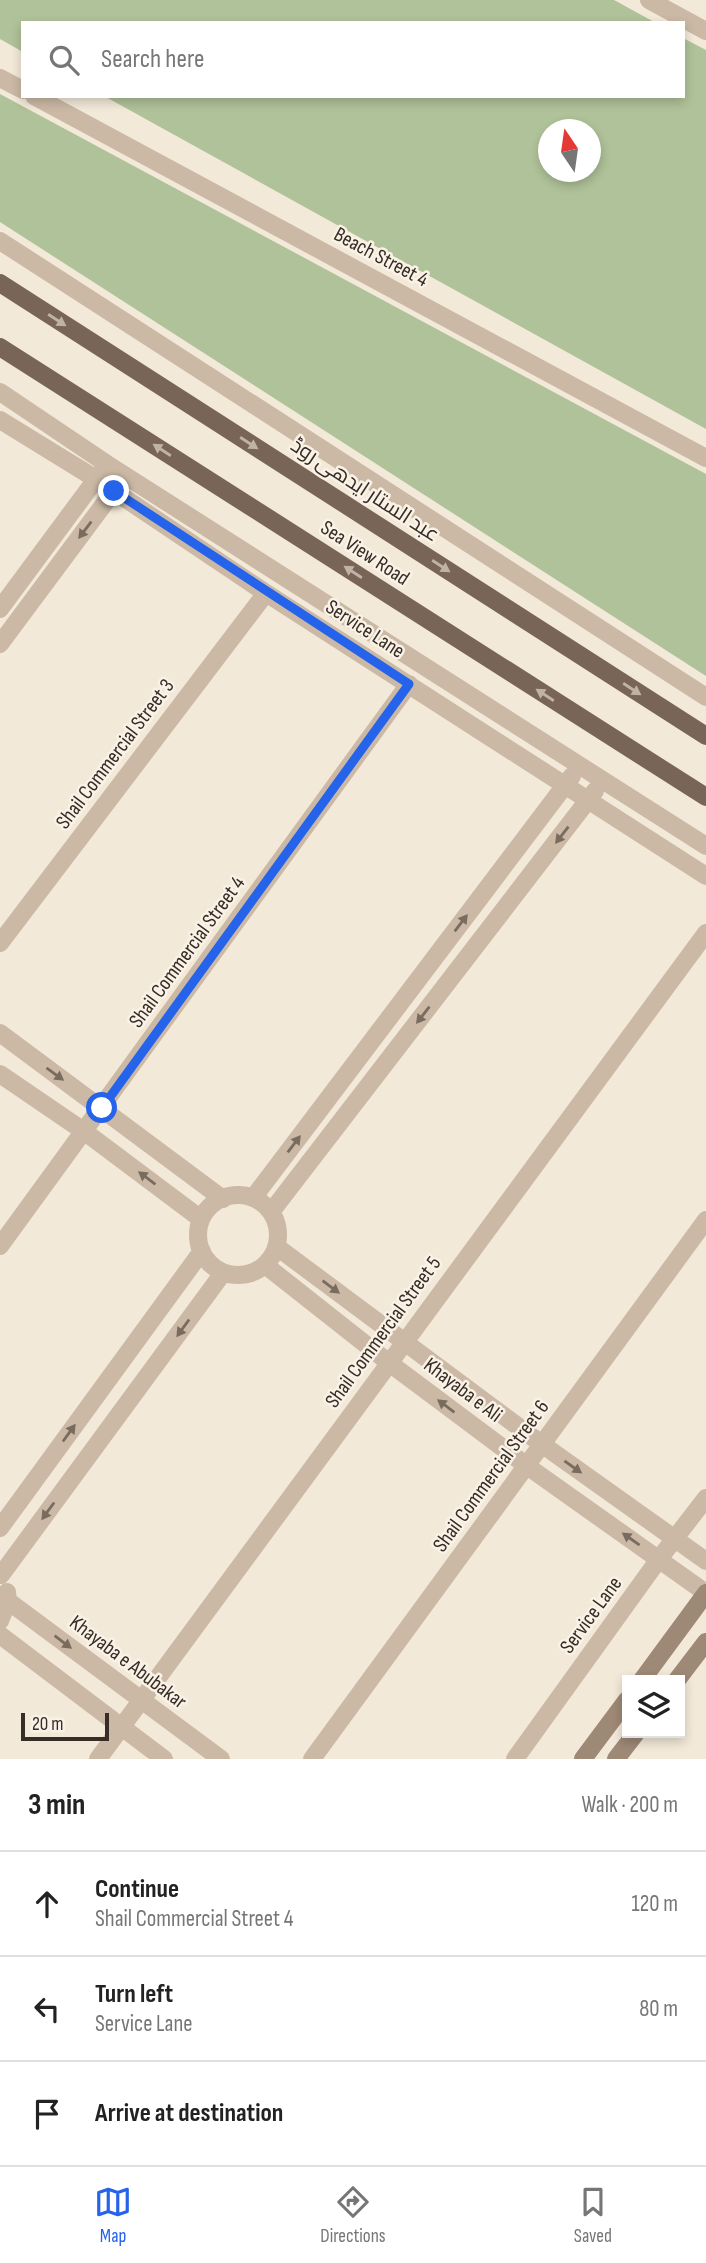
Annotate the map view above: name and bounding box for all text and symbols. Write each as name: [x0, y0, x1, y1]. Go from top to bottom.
search box: [21, 21, 685, 98]
icon: search: [45, 41, 83, 79]
text: Search here: [101, 44, 204, 75]
north arrow: [538, 119, 601, 182]
street label: Beach Street 4: [330, 222, 433, 292]
one-way arrow: [48, 314, 67, 327]
street label: عبد الستار ایدھی روڈ: [286, 433, 444, 547]
one-way arrow: [240, 436, 258, 450]
one-way arrow: [152, 444, 171, 457]
route end: [98, 475, 129, 506]
street label: Sea View Road: [316, 515, 414, 591]
one-way arrow: [78, 521, 92, 539]
one-way arrow: [431, 559, 450, 572]
one-way arrow: [344, 566, 363, 579]
street label: Service Lane: [321, 594, 409, 664]
street label: Shail Commercial Street 3: [51, 674, 179, 834]
one-way arrow: [622, 682, 642, 695]
one-way arrow: [536, 688, 555, 701]
one-way arrow: [554, 825, 569, 843]
street label: Shail Commercial Street 4: [124, 871, 250, 1033]
one-way arrow: [454, 914, 468, 932]
one-way arrow: [415, 1005, 430, 1023]
one-way arrow: [46, 1066, 64, 1080]
route start: [86, 1092, 117, 1123]
one-way arrow: [287, 1135, 302, 1153]
one-way arrow: [138, 1172, 156, 1186]
street label: Shail Commercial Street 5: [320, 1252, 446, 1412]
one-way arrow: [322, 1280, 340, 1295]
one-way arrow: [176, 1319, 190, 1337]
street label: Khayaba e Ali: [419, 1352, 507, 1428]
street label: Shail Commercial Street 6: [428, 1395, 554, 1557]
one-way arrow: [437, 1399, 456, 1413]
one-way arrow: [62, 1424, 76, 1442]
one-way arrow: [564, 1460, 582, 1474]
one-way arrow: [41, 1502, 55, 1520]
one-way arrow: [622, 1532, 640, 1546]
street label: Service Lane: [555, 1572, 627, 1658]
street label: Khayaba e Abubakar: [65, 1610, 191, 1714]
one-way arrow: [54, 1635, 72, 1649]
map controls: [622, 1675, 685, 1738]
button: layers: [622, 1675, 685, 1738]
scale bar: [21, 1710, 108, 1742]
text: 20 m: [32, 1713, 64, 1736]
text: 3 min: [28, 1787, 85, 1823]
text: Walk · 200 m: [581, 1791, 678, 1819]
text: Continue: [95, 1874, 179, 1905]
icon: ahead: [28, 1885, 66, 1923]
text: 120 m: [632, 1890, 678, 1918]
text: Shail Commercial Street 4: [95, 1905, 293, 1933]
text: Turn left: [95, 1979, 173, 2010]
icon: left: [28, 1990, 66, 2028]
text: 80 m: [639, 1995, 678, 2023]
text: Service Lane: [95, 2010, 193, 2038]
icon: arrive: [28, 2095, 66, 2133]
text: Arrive at destination: [95, 2098, 283, 2129]
tab: Map: [94, 2183, 132, 2248]
tab: Directions: [320, 2183, 386, 2248]
tab: Saved: [574, 2183, 612, 2248]

